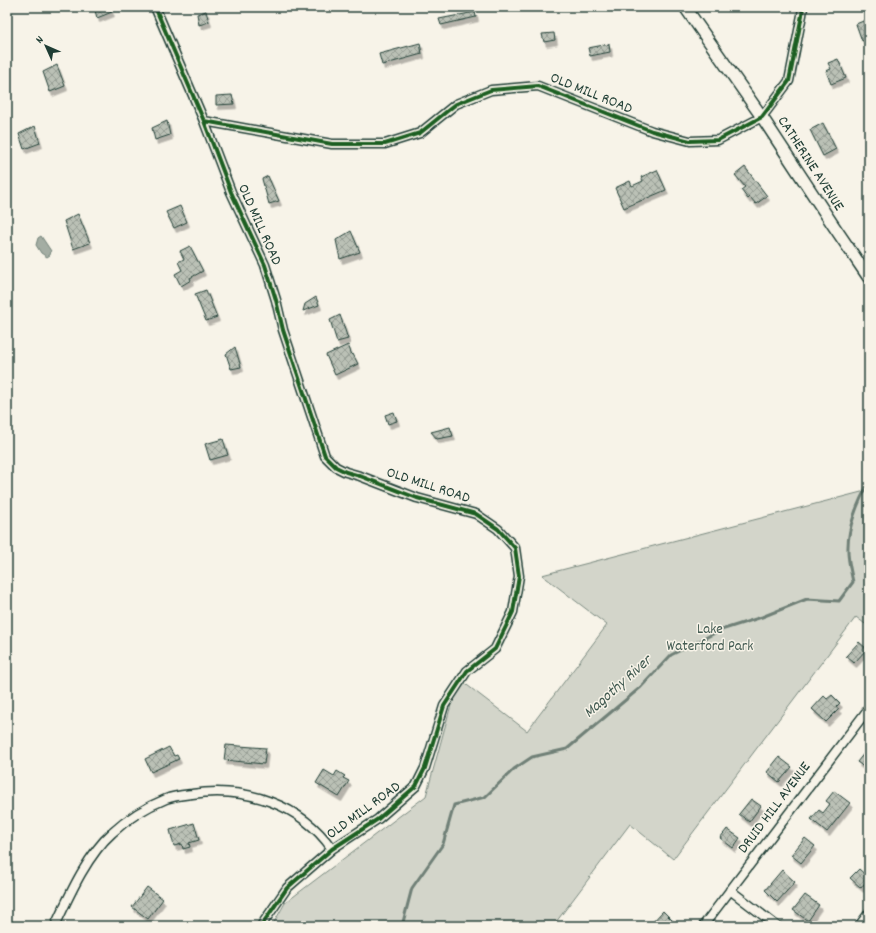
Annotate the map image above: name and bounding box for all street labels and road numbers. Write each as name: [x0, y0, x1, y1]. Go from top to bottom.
street label: OLD MILL ROAD: [547, 68, 636, 121]
street label: CATHERINE AVENUE: [771, 112, 849, 216]
street label: OLD MILL ROAD: [231, 181, 287, 269]
street label: OLD MILL ROAD: [383, 462, 473, 510]
street label: DRUID HILL AVENUE: [733, 757, 817, 858]
street label: OLD MILL ROAD: [322, 776, 406, 845]

